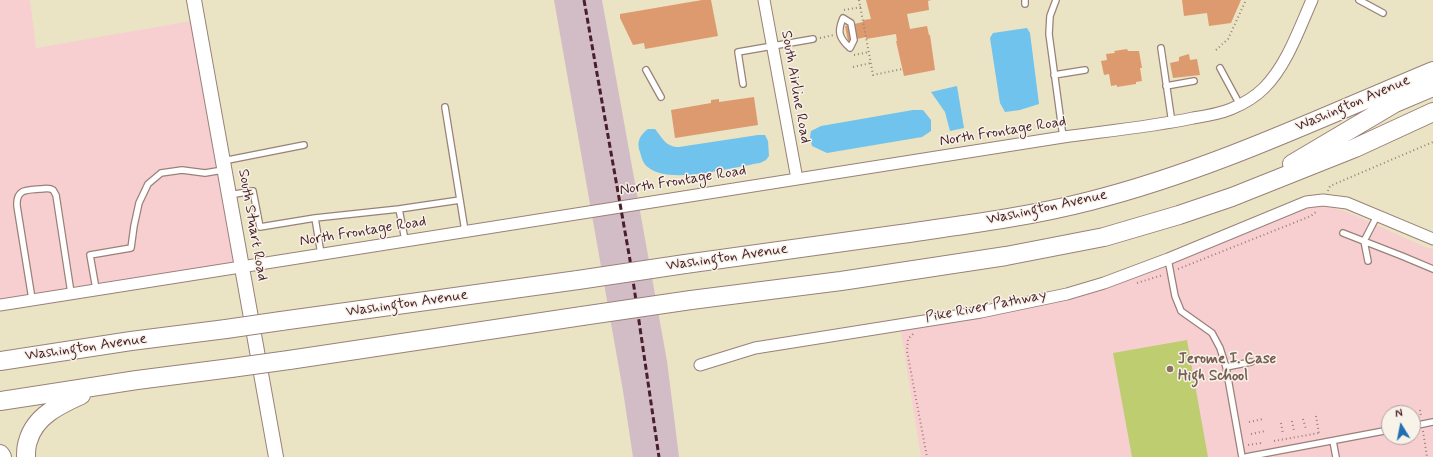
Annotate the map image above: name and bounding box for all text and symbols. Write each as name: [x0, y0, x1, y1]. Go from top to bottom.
street label: South Airline Road: [776, 29, 814, 145]
street label: Washington Avenue: [1293, 72, 1413, 136]
street label: North Frontage Road: [938, 113, 1068, 151]
street label: North Frontage Road: [618, 162, 748, 200]
street label: South Stuart Road: [233, 168, 271, 282]
street label: Washington Avenue: [985, 186, 1109, 230]
street label: North Frontage Road: [298, 213, 428, 251]
street label: Washington Avenue: [665, 241, 789, 275]
street label: Pike River Pathway: [924, 286, 1048, 328]
street label: Washington Avenue: [345, 287, 469, 321]
street label: Washington Avenue: [24, 331, 148, 365]
place label: Jerome I. Case High School: [1178, 351, 1276, 386]
marker: Jerome I. Case High School: [1165, 364, 1175, 374]
north arrow: [1381, 405, 1421, 445]
text: N: [1394, 407, 1404, 422]

